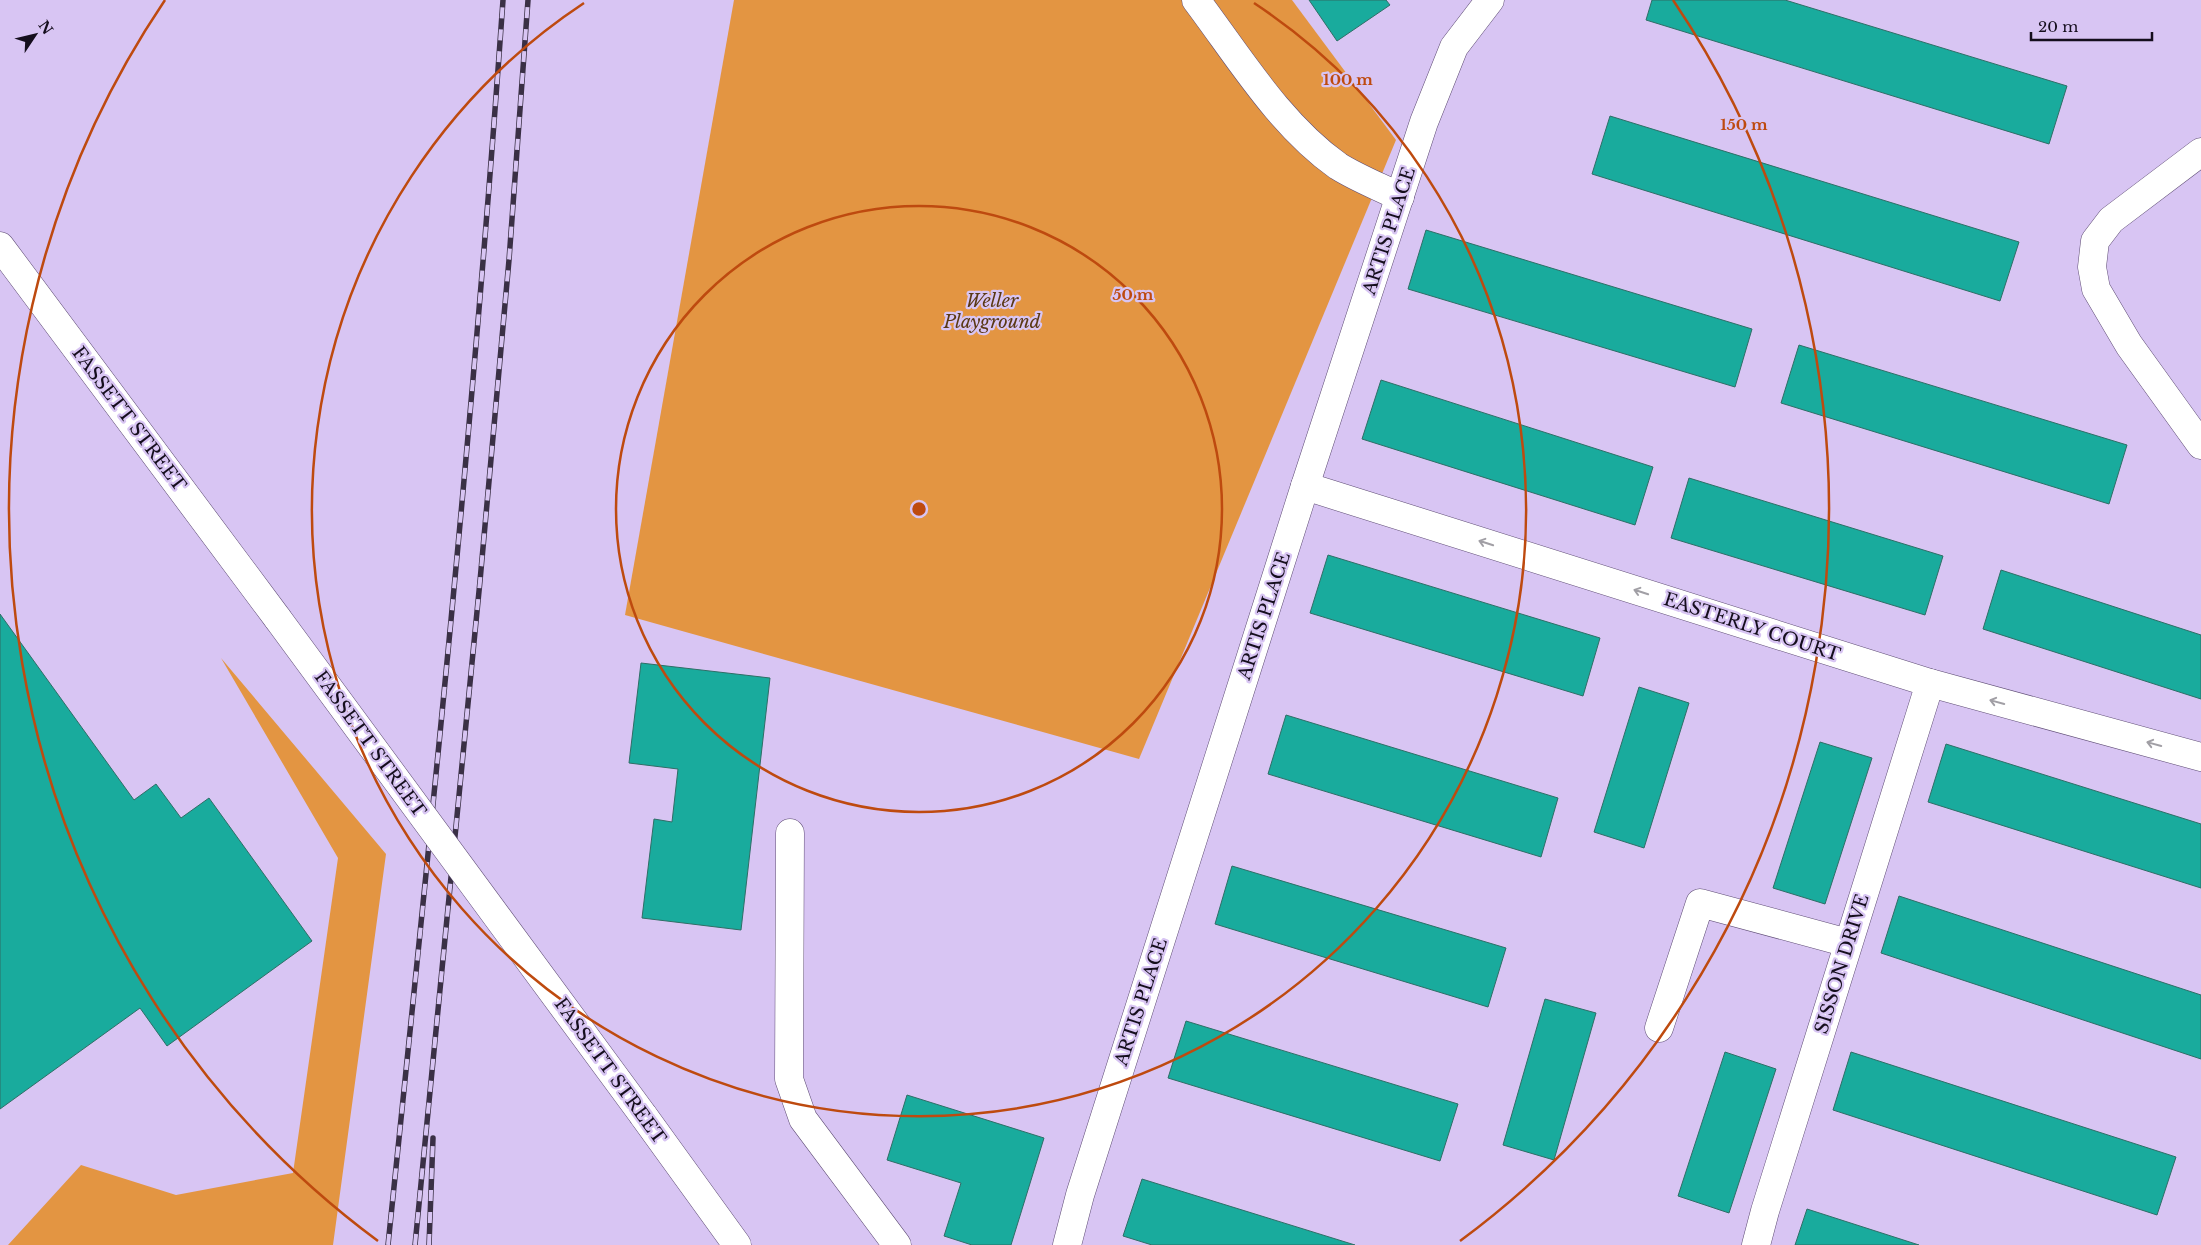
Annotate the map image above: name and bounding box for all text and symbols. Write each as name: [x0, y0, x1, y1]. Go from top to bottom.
north arrow: [10, 10, 60, 60]
scale bar: [2031, 10, 2152, 42]
text: N: [34, 17, 57, 38]
text: 20 m: [2038, 17, 2078, 36]
text: 100 m: [1323, 70, 1373, 89]
text: 150 m: [1720, 115, 1768, 134]
street label: ARTIS PLACE: [1358, 164, 1420, 299]
text: 50 m: [1113, 285, 1154, 304]
park label: Weller Playground: [942, 290, 1041, 333]
street label: FASSETT STREET: [67, 342, 191, 496]
centre of rings: [910, 500, 928, 518]
one-way arrow: [1479, 538, 1495, 547]
street label: ARTIS PLACE: [1233, 549, 1295, 684]
one-way arrow: [1634, 587, 1650, 596]
street label: EASTERLY COURT: [1661, 588, 1844, 666]
street label: FASSETT STREET: [310, 667, 431, 822]
one-way arrow: [1990, 696, 2006, 706]
one-way arrow: [2146, 739, 2162, 749]
street label: SISSON DRIVE: [1810, 891, 1874, 1037]
street label: ARTIS PLACE: [1110, 935, 1172, 1070]
street label: FASSETT STREET: [550, 994, 671, 1149]

